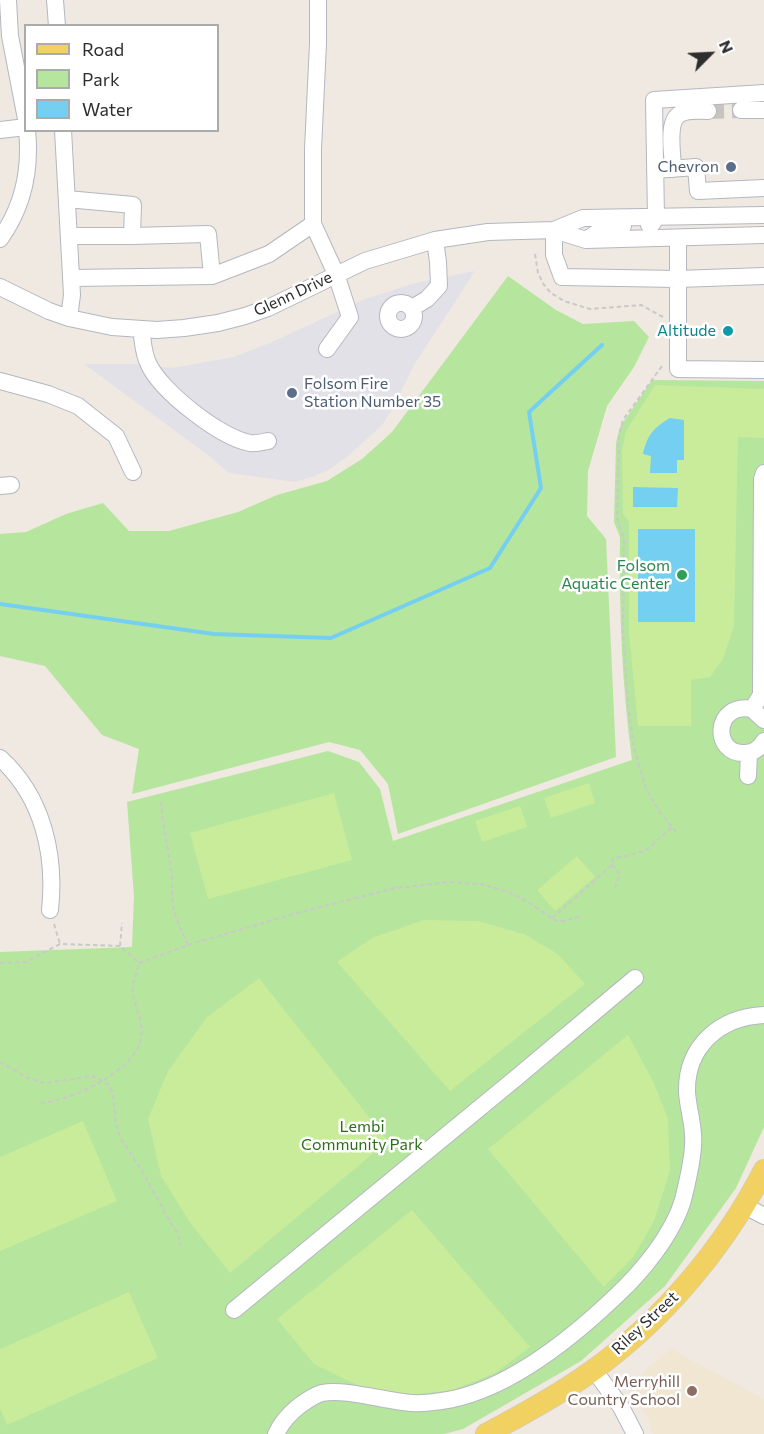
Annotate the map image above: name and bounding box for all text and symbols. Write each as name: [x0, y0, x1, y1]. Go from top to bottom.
legend: [24, 24, 219, 132]
north arrow: [680, 24, 740, 84]
text: N: [716, 37, 738, 56]
text: Road: [82, 38, 124, 60]
text: Park: [82, 68, 120, 90]
text: Water: [82, 98, 133, 120]
place label: Chevron: [658, 157, 719, 177]
marker: Chevron: [724, 160, 738, 174]
street label: Glenn Drive: [251, 267, 335, 321]
place label: Altitude: [657, 321, 716, 341]
marker: Altitude: [721, 324, 735, 338]
place label: Folsom Fire Station Number 35: [304, 374, 441, 412]
marker: Folsom Fire Station Number 35: [285, 386, 299, 400]
place label: Folsom Aquatic Center: [561, 556, 670, 594]
marker: Folsom Aquatic Center: [675, 568, 689, 582]
park label: Lembi Community Park: [301, 1117, 423, 1155]
street label: Riley Street: [608, 1287, 682, 1359]
place label: Merryhill Country School: [567, 1372, 680, 1410]
marker: Merryhill Country School: [685, 1384, 699, 1398]

